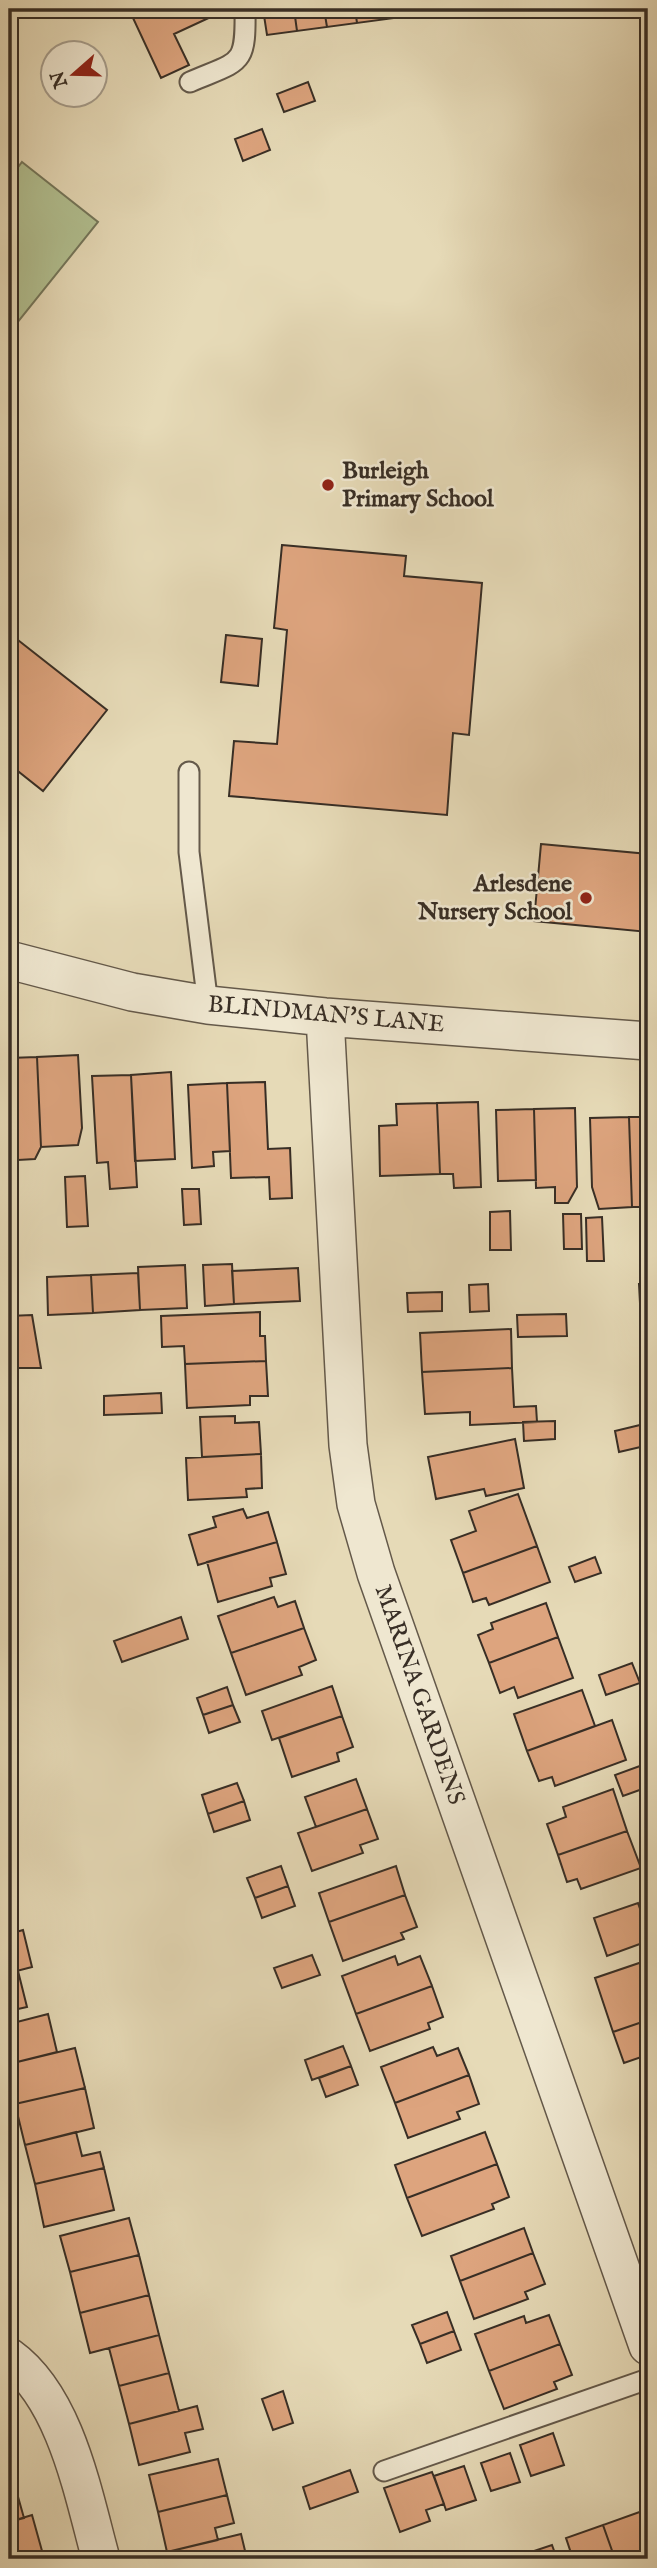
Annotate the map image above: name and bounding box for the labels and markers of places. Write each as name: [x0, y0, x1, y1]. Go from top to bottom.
place label: Burleigh Primary School: [342, 456, 494, 515]
marker: Burleigh Primary School: [320, 477, 336, 493]
place label: Arlesdene Nursery School: [417, 869, 572, 928]
marker: Arlesdene Nursery School: [578, 890, 594, 906]

